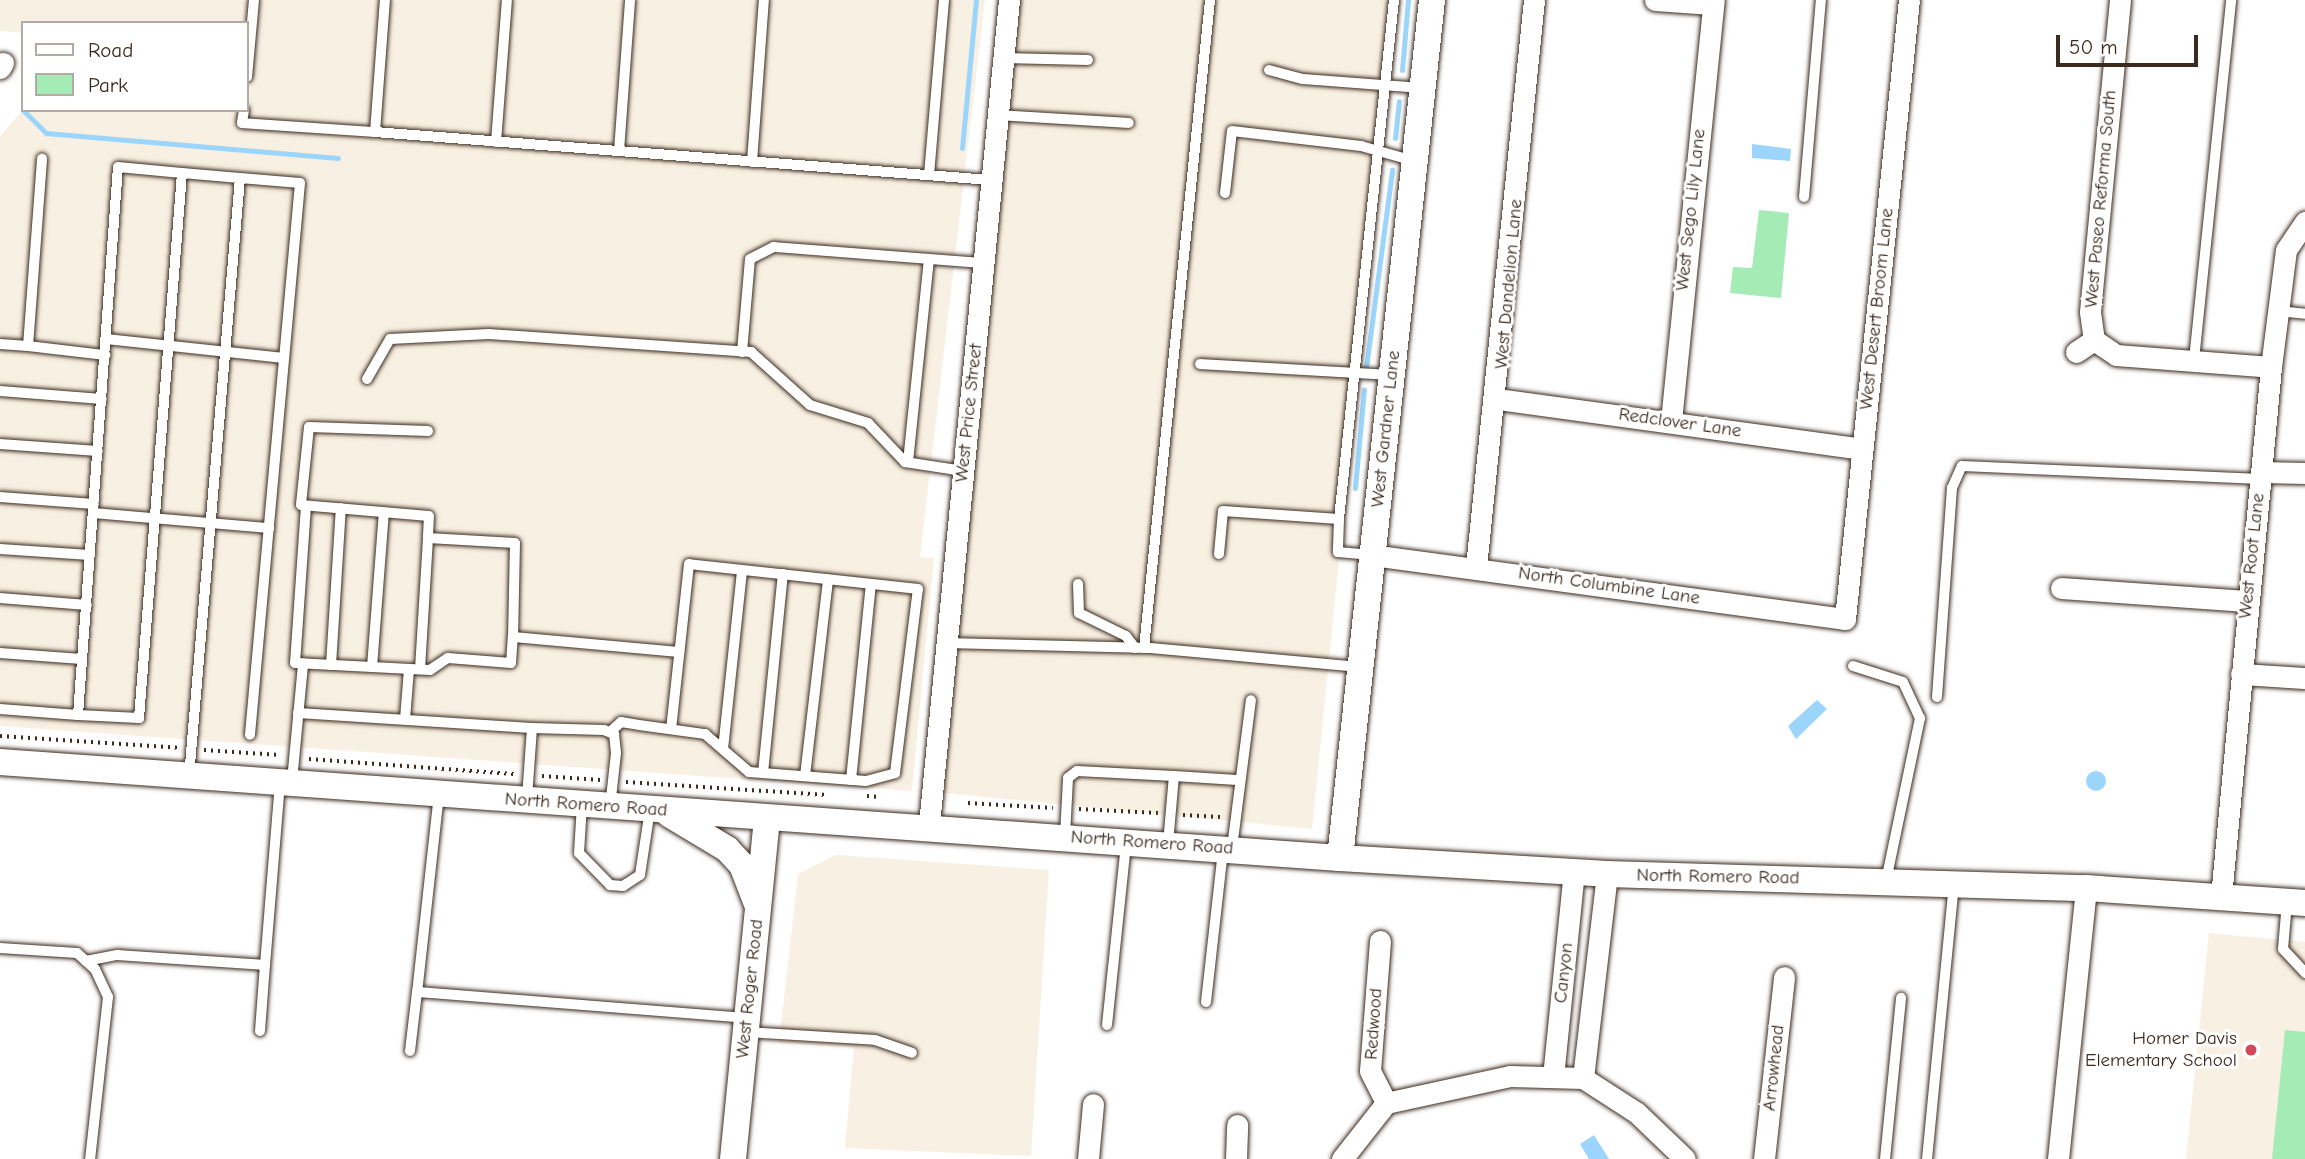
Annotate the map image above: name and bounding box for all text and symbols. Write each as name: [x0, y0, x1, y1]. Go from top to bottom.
legend: [21, 21, 248, 112]
scale bar: [2060, 21, 2202, 65]
text: 50 m: [2069, 35, 2118, 59]
text: Road: [88, 38, 133, 62]
text: Park: [88, 73, 128, 97]
street label: West Paseo Reforma South: [2080, 89, 2122, 309]
street label: West Sego Lily Lane: [1671, 128, 1711, 292]
street label: West Dandelion Lane: [1490, 198, 1528, 370]
street label: West Desert Broom Lane: [1855, 207, 1899, 411]
street label: West Price Street: [950, 342, 988, 484]
street label: West Gardner Lane: [1366, 349, 1406, 509]
street label: Redclover Lane: [1617, 403, 1743, 443]
street label: West Root Lane: [2234, 492, 2270, 620]
street label: North Columbine Lane: [1517, 562, 1701, 610]
street label: North Romero Road: [504, 788, 668, 822]
street label: North Romero Road: [1070, 826, 1234, 860]
street label: North Romero Road: [1636, 864, 1800, 890]
street label: West Roger Road: [731, 918, 769, 1060]
street label: Canyon: [1549, 942, 1579, 1004]
street label: Redwood: [1360, 987, 1388, 1061]
street label: Arrowhead: [1758, 1024, 1790, 1112]
place label: Homer Davis Elementary School: [2085, 1028, 2237, 1072]
marker: Homer Davis Elementary School: [2243, 1042, 2259, 1058]

